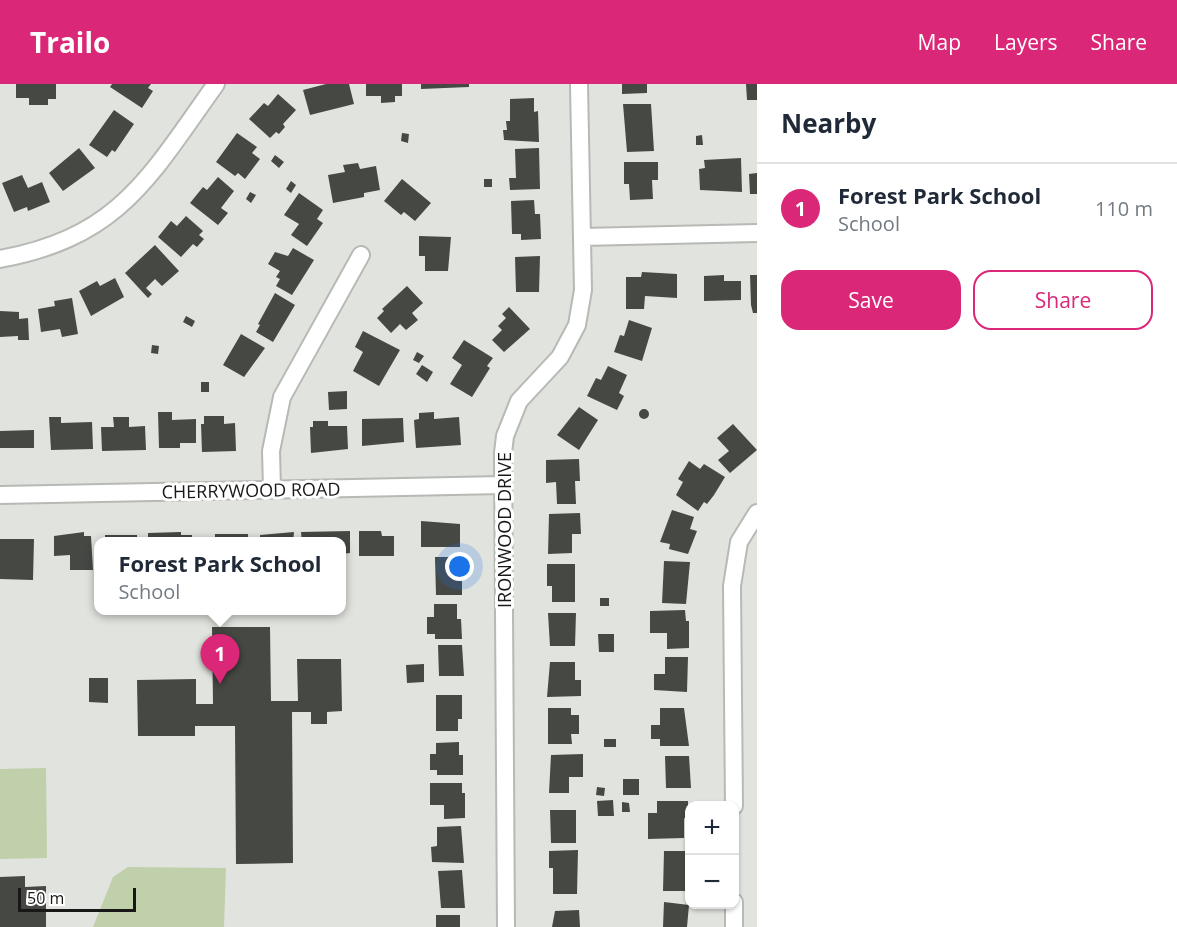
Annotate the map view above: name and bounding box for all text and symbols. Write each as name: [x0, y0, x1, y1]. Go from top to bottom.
text: Trailo: [30, 23, 110, 61]
text: Map: [918, 28, 961, 56]
text: Layers: [994, 28, 1058, 56]
text: Share: [1091, 28, 1147, 56]
text: Nearby: [781, 105, 876, 141]
text: Forest Park School: [838, 180, 1041, 210]
text: 1: [795, 195, 806, 222]
text: 110 m: [1095, 195, 1153, 222]
text: School: [838, 210, 900, 237]
button: Save: [781, 270, 961, 330]
button: Share: [973, 270, 1153, 330]
street label: IRONWOOD DRIVE: [492, 452, 516, 608]
street label: CHERRYWOOD ROAD: [161, 476, 341, 504]
popup: [94, 537, 346, 615]
text: Forest Park School: [118, 548, 322, 578]
your location: [445, 552, 474, 581]
text: School: [118, 578, 180, 605]
pin: 1: [200, 634, 240, 684]
map controls: [685, 801, 739, 909]
button: +: [685, 801, 739, 855]
button: −: [685, 855, 739, 909]
scale bar: [18, 885, 136, 912]
text: 50 m: [27, 887, 64, 909]

